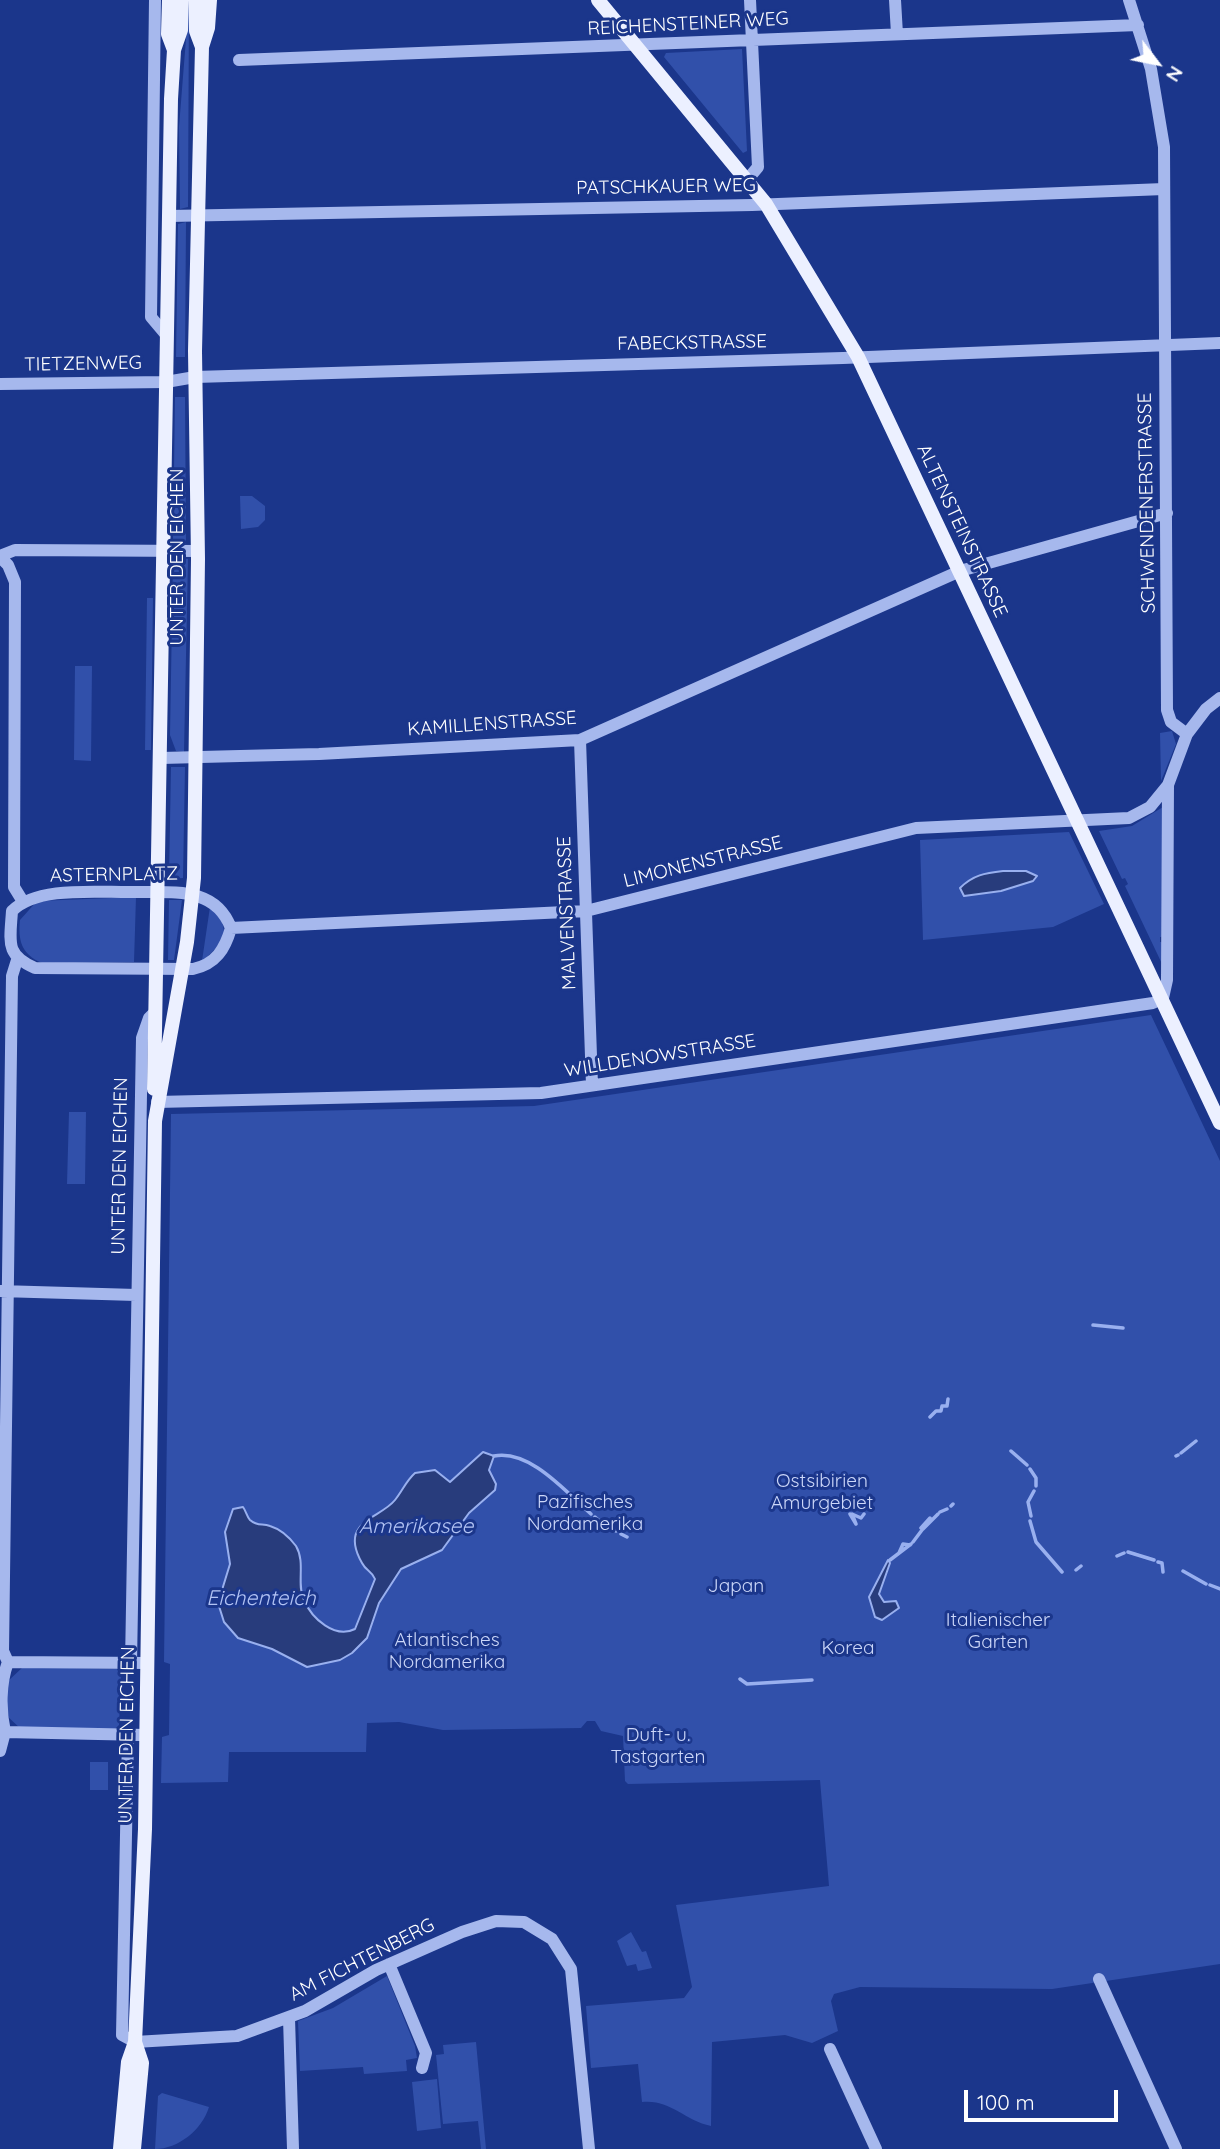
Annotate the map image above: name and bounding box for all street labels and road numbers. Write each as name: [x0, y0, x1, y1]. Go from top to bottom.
street label: REICHENSTEINER WEG: [587, 7, 789, 41]
street label: PATSCHKAUER WEG: [576, 174, 756, 200]
street label: FABECKSTRASSE: [617, 330, 767, 356]
street label: TIETZENWEG: [24, 352, 142, 376]
street label: SCHWENDENERSTRASSE: [1134, 392, 1160, 614]
street label: ALTENSTEINSTRASSE: [912, 441, 1012, 621]
street label: UNTER DEN EICHEN: [166, 468, 188, 646]
street label: KAMILLENSTRASSE: [407, 707, 577, 741]
street label: LIMONENSTRASSE: [621, 831, 785, 893]
street label: MALVENSTRASSE: [553, 836, 581, 990]
street label: ASTERNPLATZ: [50, 862, 178, 888]
street label: WILLDENOWSTRASSE: [563, 1030, 757, 1082]
street label: UNTER DEN EICHEN: [107, 1077, 133, 1255]
street label: UNTER DEN EICHEN: [114, 1646, 140, 1824]
street label: AM FICHTENBERG: [286, 1914, 438, 2006]

